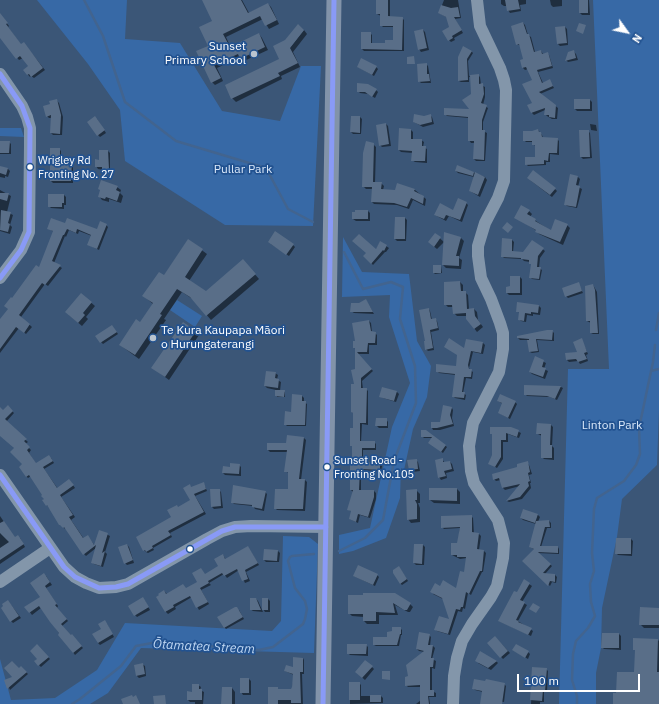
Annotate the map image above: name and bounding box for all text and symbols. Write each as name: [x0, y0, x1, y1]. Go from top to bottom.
north arrow: [607, 12, 647, 52]
text: N: [629, 31, 645, 46]
place label: Sunset Primary School: [165, 40, 246, 68]
marker: Sunset Primary School: [249, 49, 259, 59]
place label: Wrigley Rd Fronting No. 27: [38, 154, 114, 180]
marker: Wrigley Rd Fronting No. 27: [25, 162, 35, 172]
park label: Pullar Park: [214, 163, 272, 177]
place label: Te Kura Kaupapa Māori o Hurungaterangi: [161, 324, 285, 352]
marker: Te Kura Kaupapa Māori o Hurungaterangi: [148, 333, 158, 343]
park label: Linton Park: [582, 419, 642, 433]
place label: Sunset Road - Fronting No.105: [334, 454, 414, 480]
marker: Sunset Road - Fronting No.105: [322, 462, 332, 472]
unlabelled marker: [185, 544, 195, 554]
water label: Ōtamatea Stream: [153, 637, 255, 657]
scale bar: [519, 666, 642, 692]
text: 100 m: [524, 673, 559, 688]

